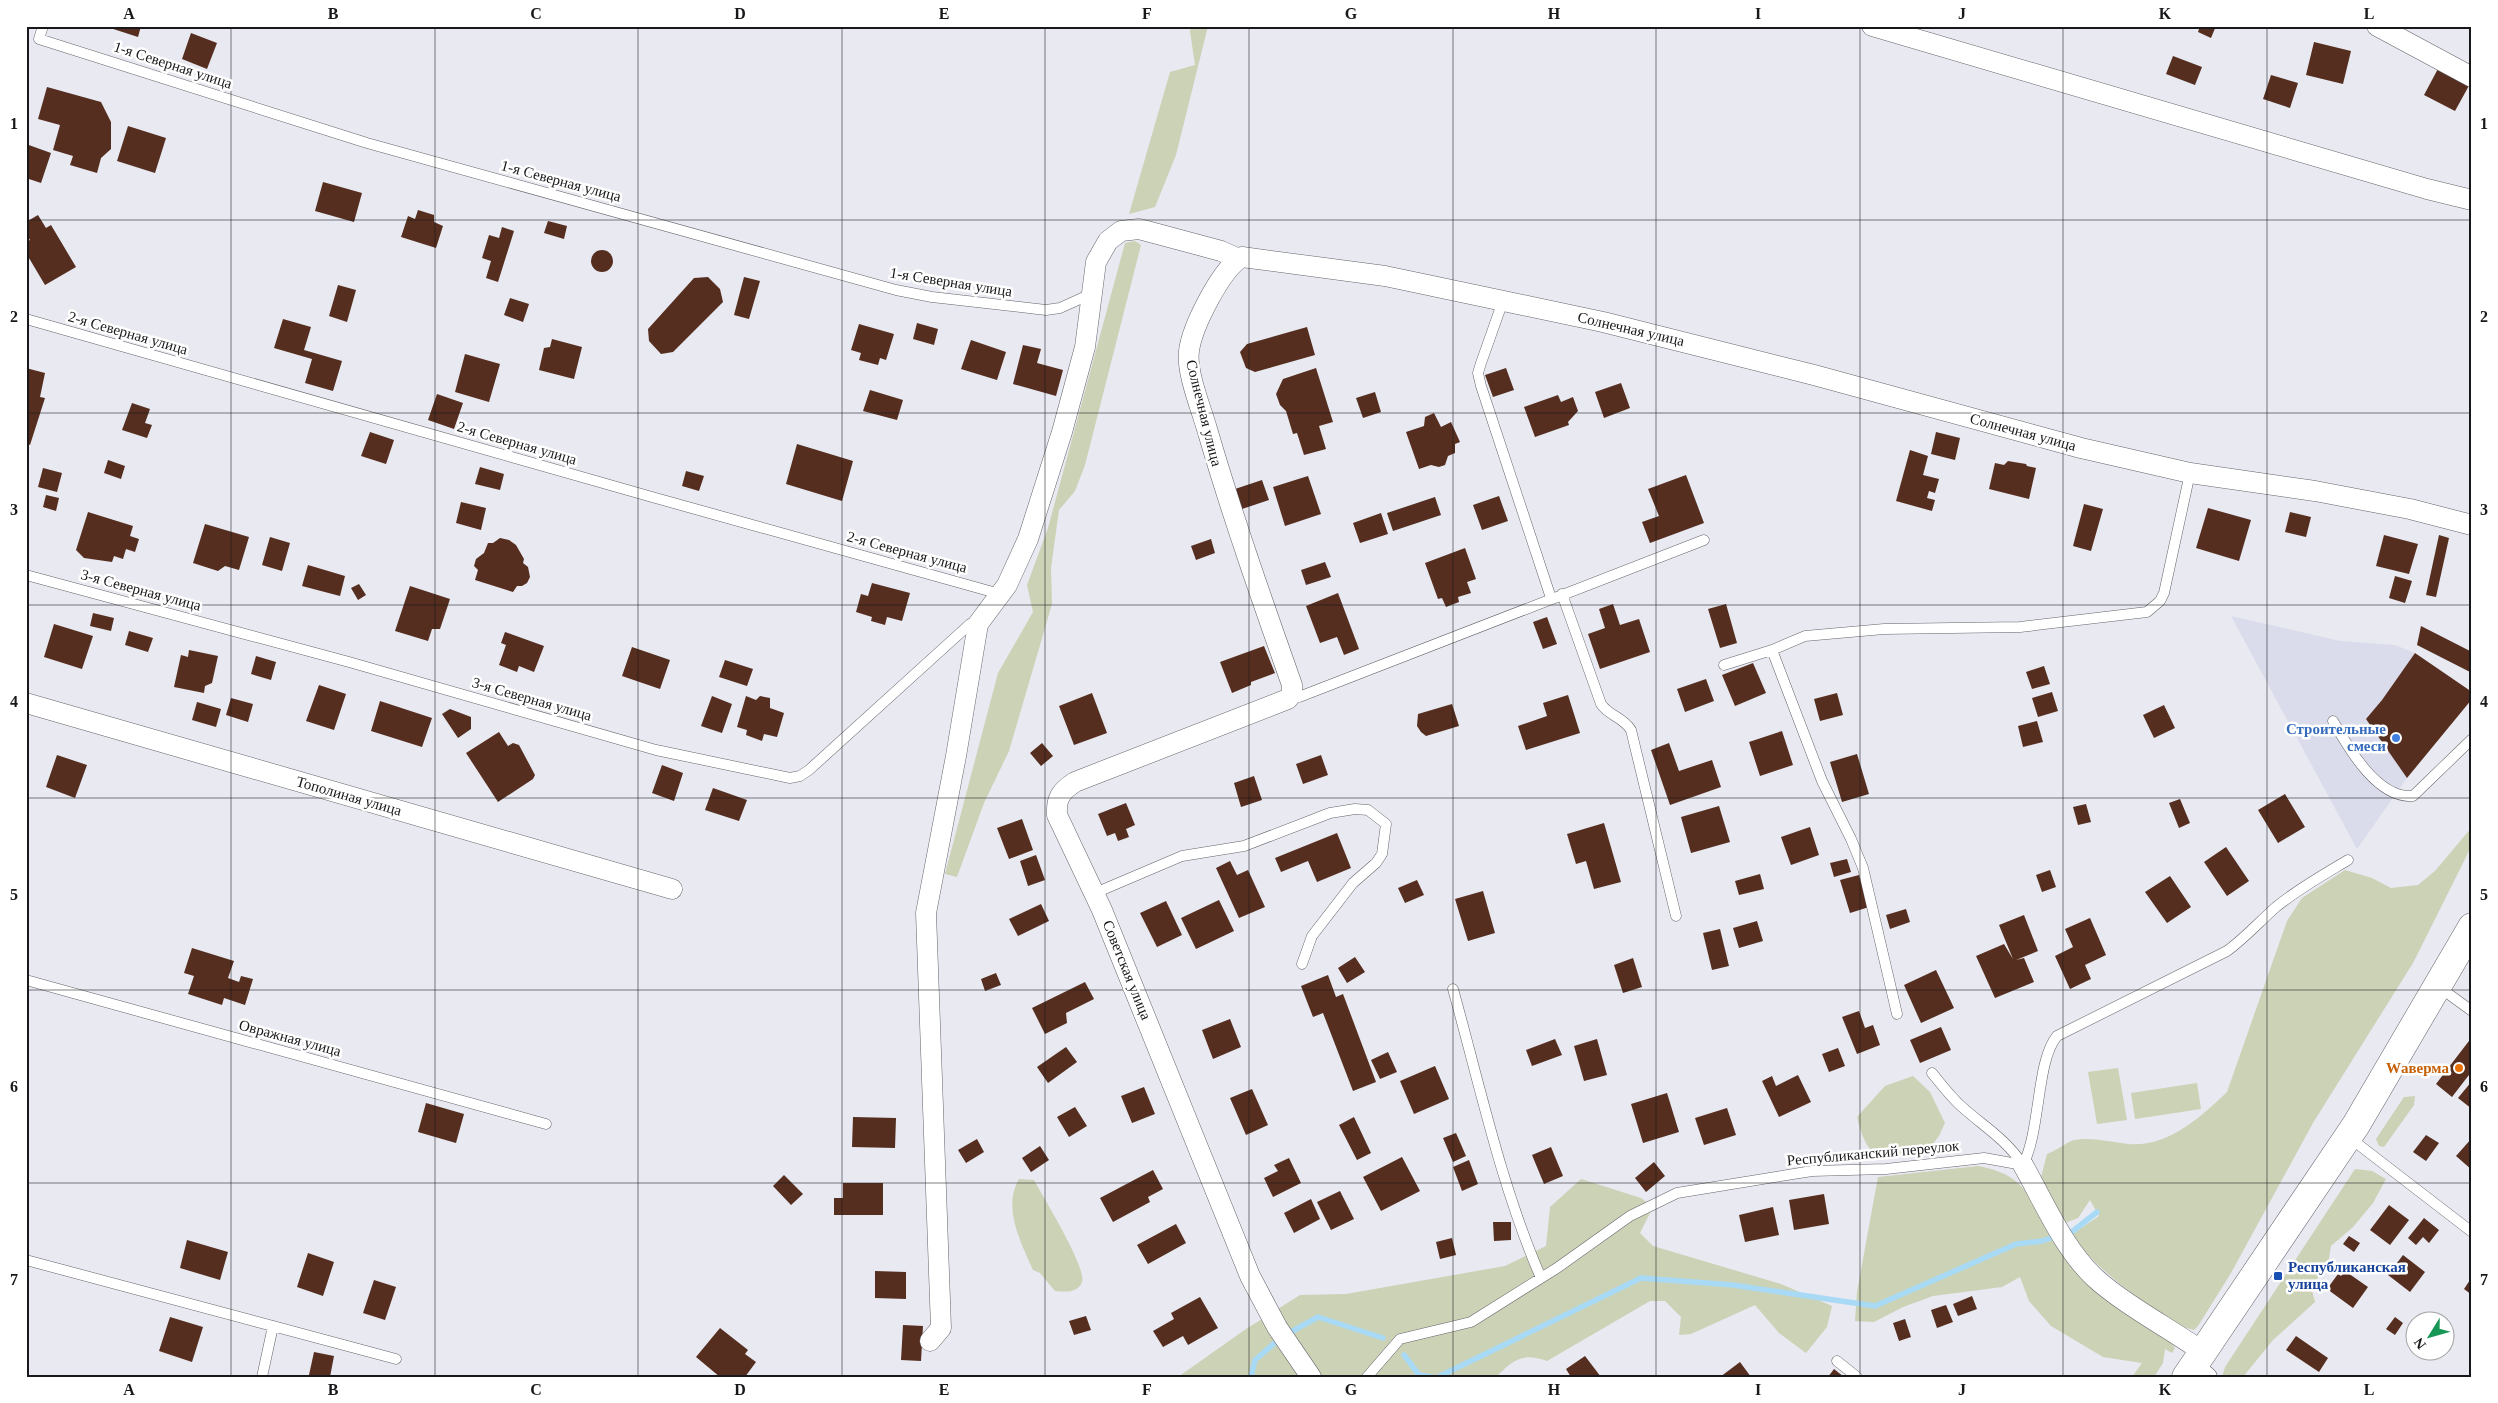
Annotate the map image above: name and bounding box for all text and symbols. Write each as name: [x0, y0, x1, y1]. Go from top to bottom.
text: A: [123, 5, 135, 22]
text: B: [328, 5, 339, 22]
text: C: [530, 5, 542, 22]
text: D: [734, 5, 746, 22]
text: E: [939, 5, 949, 22]
text: F: [1142, 5, 1152, 22]
text: G: [1345, 5, 1358, 22]
text: H: [1548, 5, 1561, 22]
text: I: [1755, 5, 1761, 22]
text: J: [1958, 5, 1966, 22]
text: K: [2159, 5, 2172, 22]
text: L: [2364, 5, 2374, 22]
street label: 1-я Северная улица: [112, 38, 235, 92]
text: 1: [10, 115, 18, 132]
text: 1: [2480, 115, 2488, 132]
street label: 1-я Северная улица: [499, 157, 623, 205]
street label: 1-я Северная улица: [889, 264, 1014, 300]
text: 2: [10, 308, 18, 325]
street label: 2-я Северная улица: [66, 308, 190, 358]
text: 2: [2480, 308, 2488, 325]
street label: Солнечная улица: [1576, 309, 1686, 349]
street label: Солнечная улица: [1183, 358, 1225, 468]
street label: Солнечная улица: [1968, 410, 2078, 454]
street label: 2-я Северная улица: [455, 418, 579, 468]
text: 3: [10, 501, 18, 518]
text: 3: [2480, 501, 2488, 518]
street label: 2-я Северная улица: [845, 528, 969, 576]
street label: 3-я Северная улица: [79, 566, 203, 614]
street label: 3-я Северная улица: [470, 674, 594, 724]
text: 4: [10, 693, 18, 710]
text: 4: [2480, 693, 2488, 710]
place label: Строительные смеси: [2286, 721, 2386, 754]
marker: Строительные смеси: [2390, 732, 2402, 744]
street label: Тополиная улица: [295, 773, 404, 819]
text: 5: [10, 886, 18, 903]
text: 5: [2480, 886, 2488, 903]
street label: Советская улица: [1100, 918, 1154, 1022]
street label: Овражная улица: [237, 1017, 343, 1059]
place label: Wаверма: [2386, 1060, 2449, 1076]
marker: Wаверма: [2453, 1062, 2465, 1074]
text: 6: [10, 1078, 18, 1095]
text: 6: [2480, 1078, 2488, 1095]
street label: Республиканский переулок: [1786, 1137, 1961, 1169]
place label: Республиканская улица: [2288, 1259, 2406, 1292]
marker: Республиканская улица: [2272, 1270, 2284, 1282]
text: 7: [10, 1271, 18, 1288]
text: 7: [2480, 1271, 2488, 1288]
north arrow: [2406, 1310, 2456, 1360]
text: N: [2411, 1335, 2429, 1352]
text: A: [123, 1381, 135, 1398]
text: B: [328, 1381, 339, 1398]
text: C: [530, 1381, 542, 1398]
text: D: [734, 1381, 746, 1398]
text: E: [939, 1381, 949, 1398]
text: F: [1142, 1381, 1152, 1398]
text: G: [1345, 1381, 1358, 1398]
text: H: [1548, 1381, 1561, 1398]
text: I: [1755, 1381, 1761, 1398]
text: J: [1958, 1381, 1966, 1398]
text: K: [2159, 1381, 2172, 1398]
text: L: [2364, 1381, 2374, 1398]

